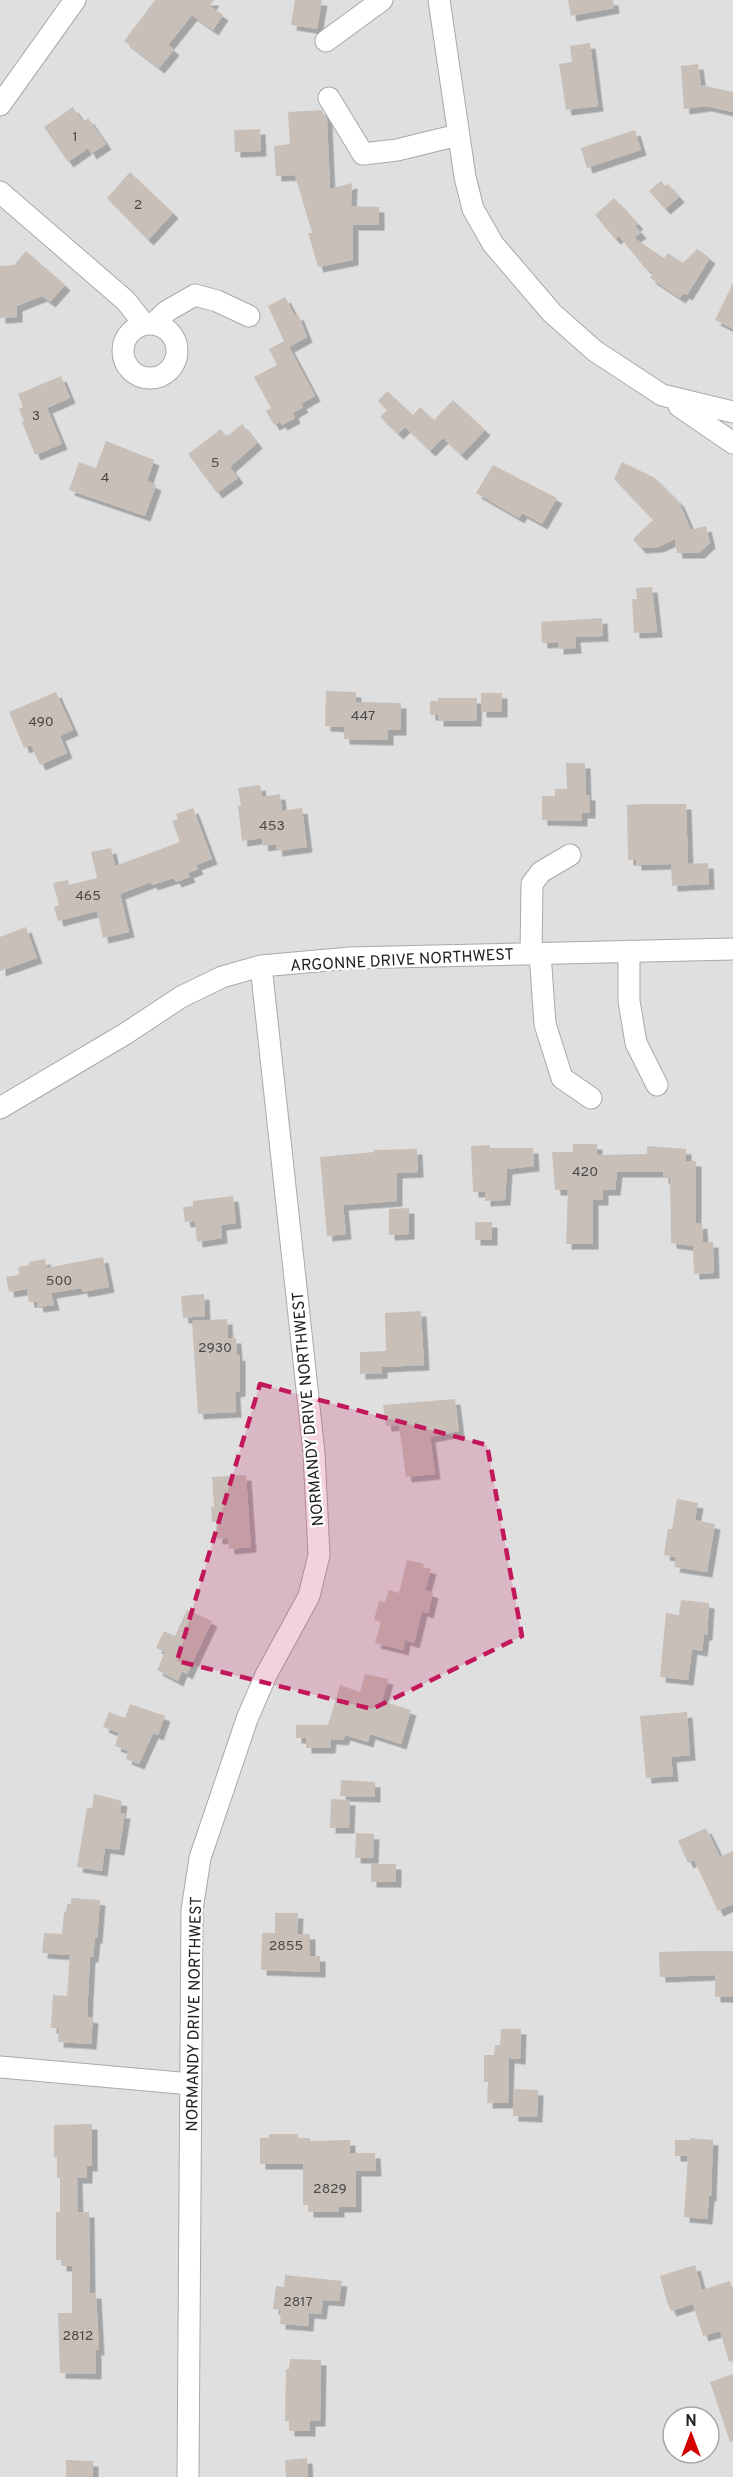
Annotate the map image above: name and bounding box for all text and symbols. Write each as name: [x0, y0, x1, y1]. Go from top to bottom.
house number: 1: [72, 129, 78, 146]
house number: 2: [134, 197, 142, 214]
house number: 3: [32, 408, 40, 425]
house number: 5: [211, 455, 219, 472]
house number: 4: [101, 470, 109, 487]
house number: 447: [351, 708, 375, 725]
house number: 490: [28, 714, 54, 731]
house number: 453: [259, 818, 285, 835]
house number: 465: [75, 888, 101, 905]
street label: ARGONNE DRIVE NORTHWEST: [290, 945, 514, 977]
house number: 420: [572, 1164, 598, 1181]
house number: 500: [46, 1273, 72, 1290]
street label: NORMANDY DRIVE NORTHWEST: [289, 1291, 329, 1527]
house number: 2930: [198, 1340, 232, 1357]
street label: NORMANDY DRIVE NORTHWEST: [183, 1896, 207, 2132]
house number: 2855: [269, 1938, 303, 1955]
house number: 2829: [313, 2181, 347, 2198]
house number: 2817: [283, 2294, 313, 2311]
house number: 2812: [63, 2328, 93, 2345]
north arrow: [661, 2405, 721, 2465]
text: N: [685, 2412, 697, 2432]

